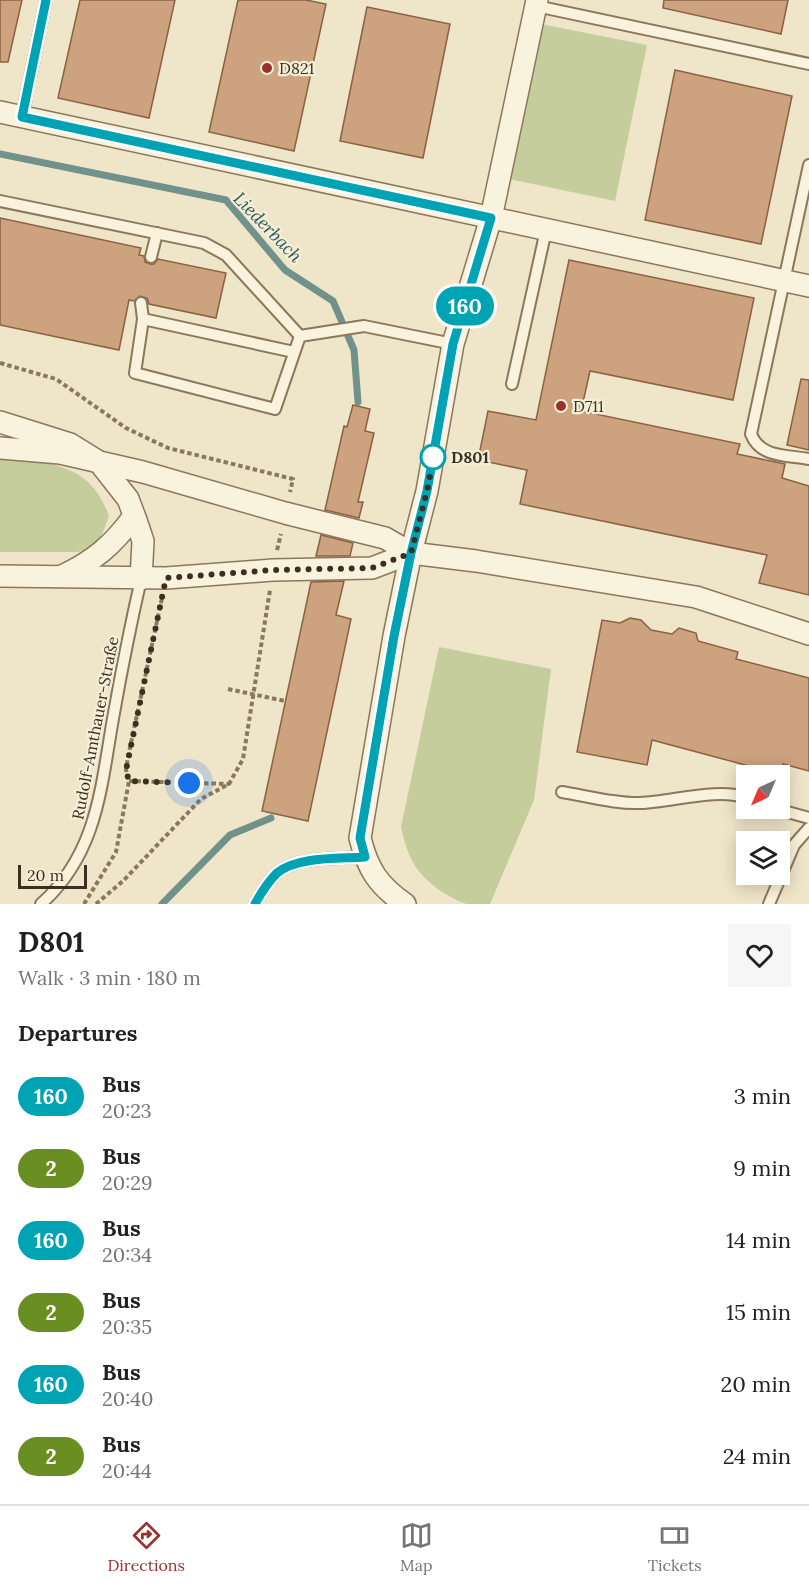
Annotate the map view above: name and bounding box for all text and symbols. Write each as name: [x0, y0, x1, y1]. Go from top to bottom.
place label: D821: [279, 58, 315, 78]
marker: D821: [260, 61, 274, 75]
water label: Liederbach: [229, 187, 308, 268]
line badge: 160: [430, 286, 500, 326]
text: 160: [448, 293, 482, 320]
place label: D711: [573, 396, 604, 416]
marker: D711: [554, 399, 568, 413]
marker: D801: [420, 444, 446, 470]
place label: D801: [451, 447, 489, 467]
street label: Rudolf-Amthauer-Straße: [67, 634, 123, 821]
north arrow: [736, 765, 790, 819]
map controls: [736, 765, 790, 885]
your location: [174, 768, 204, 798]
button: layers: [736, 831, 790, 885]
scale bar: [18, 862, 87, 890]
text: 20 m: [27, 865, 64, 885]
text: D801: [18, 924, 84, 960]
button: heart: [728, 924, 791, 987]
text: Walk · 3 min · 180 m: [18, 965, 201, 990]
text: Departures: [18, 1019, 137, 1047]
text: Bus: [102, 1070, 141, 1098]
text: 3 min: [734, 1082, 791, 1110]
text: 160: [34, 1083, 68, 1110]
text: 20:23: [102, 1098, 152, 1123]
text: Bus: [102, 1142, 141, 1170]
text: 9 min: [733, 1154, 791, 1182]
text: 2: [45, 1155, 57, 1182]
text: 20:29: [102, 1170, 152, 1195]
text: Bus: [102, 1214, 141, 1242]
text: 14 min: [726, 1226, 791, 1254]
text: 160: [34, 1227, 68, 1254]
text: 20:34: [102, 1242, 152, 1267]
text: Bus: [102, 1286, 141, 1314]
text: 15 min: [726, 1298, 791, 1326]
text: 2: [45, 1299, 57, 1326]
text: 20:35: [102, 1314, 152, 1339]
text: Bus: [102, 1358, 141, 1386]
text: 20 min: [721, 1370, 791, 1398]
text: 160: [34, 1371, 68, 1398]
text: 20:40: [102, 1386, 153, 1411]
text: Bus: [102, 1430, 141, 1458]
text: 24 min: [723, 1442, 791, 1470]
text: 2: [45, 1443, 57, 1470]
text: 20:44: [102, 1458, 152, 1483]
tab: Directions: [107, 1519, 185, 1575]
tab: Map: [400, 1519, 433, 1575]
tab: Tickets: [648, 1519, 702, 1575]

